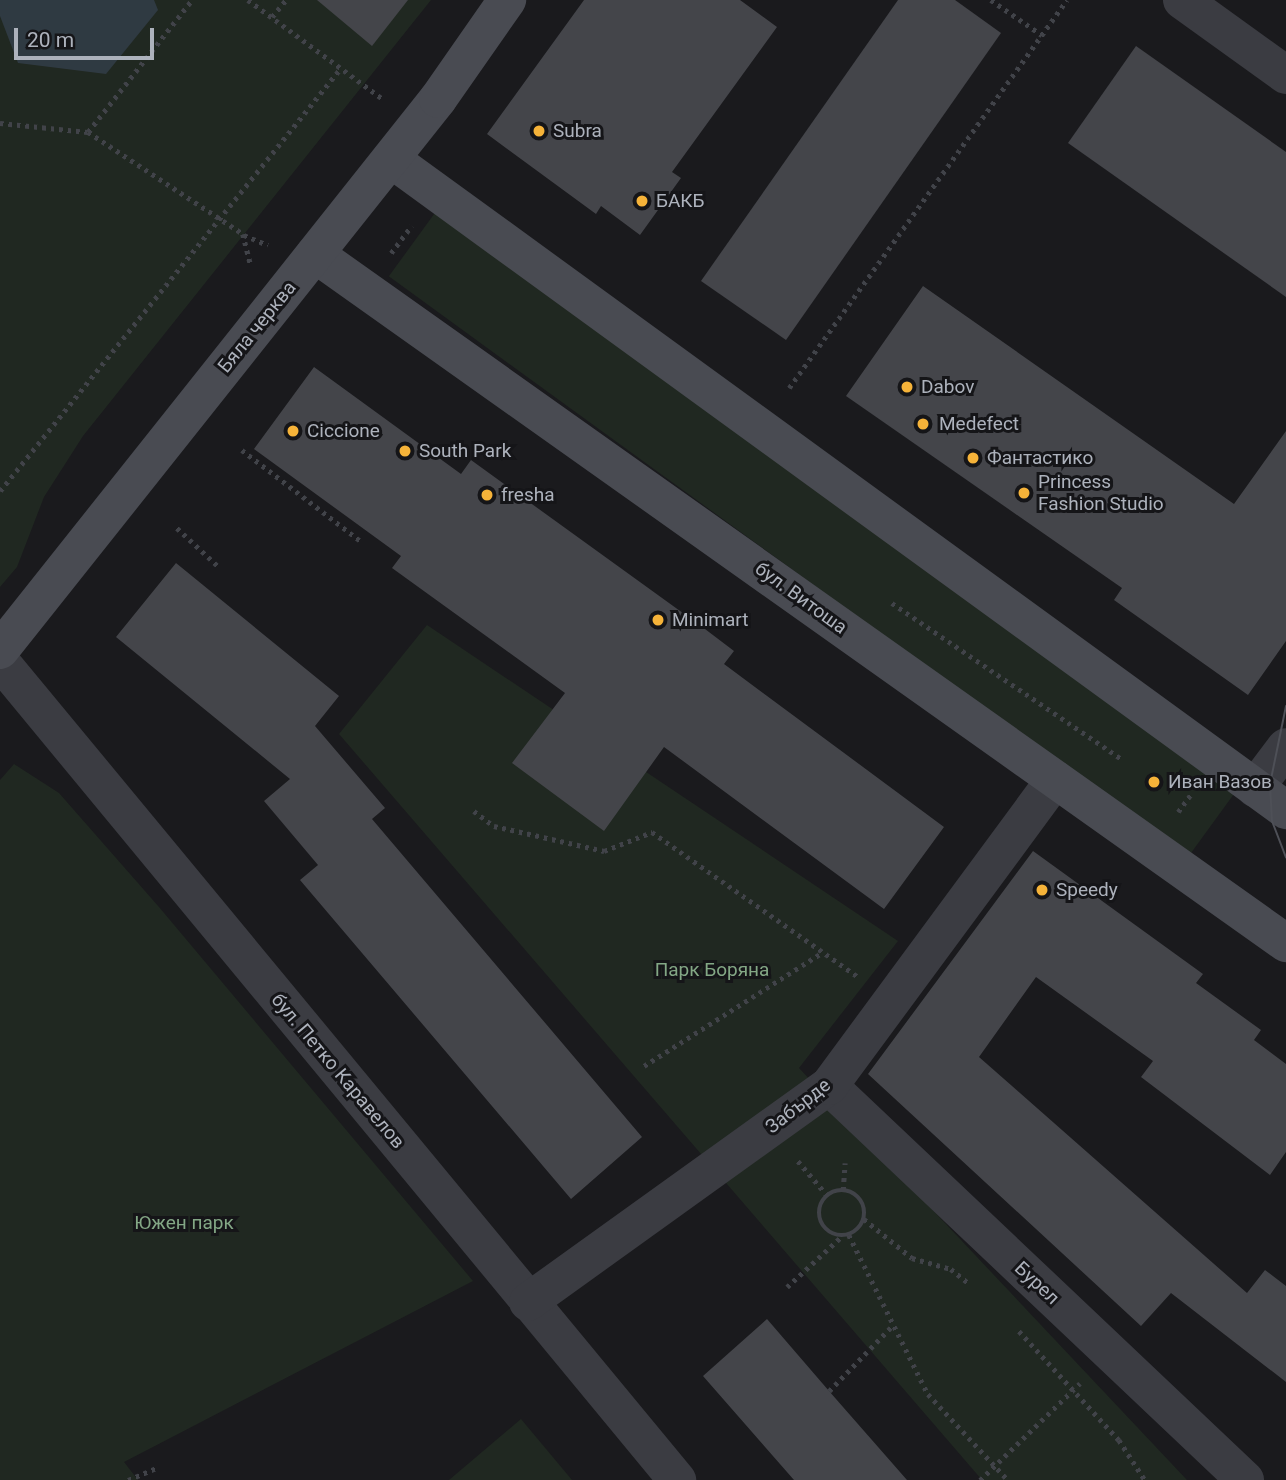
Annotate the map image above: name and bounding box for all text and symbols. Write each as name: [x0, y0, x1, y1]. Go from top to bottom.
scale bar: [18, 14, 158, 58]
text: 20 m: [27, 28, 74, 52]
place label: Subra: [553, 120, 602, 142]
marker: Subra: [531, 123, 547, 139]
place label: БАКБ: [656, 190, 705, 212]
marker: БАКБ: [634, 193, 650, 209]
street label: Бяла черква: [213, 277, 301, 377]
place label: Dabov: [921, 376, 974, 398]
marker: Dabov: [899, 379, 915, 395]
place label: Medefect: [939, 413, 1019, 435]
marker: Medefect: [913, 414, 933, 434]
place label: Ciccione: [307, 420, 380, 442]
marker: Ciccione: [285, 423, 301, 439]
place label: South Park: [419, 440, 511, 462]
marker: South Park: [397, 443, 413, 459]
place label: Фантастико: [987, 447, 1093, 469]
marker: Фантастико: [965, 450, 981, 466]
place label: Princess Fashion Studio: [1038, 471, 1164, 515]
place label: fresha: [501, 484, 555, 506]
marker: Princess Fashion Studio: [1016, 485, 1032, 501]
marker: fresha: [479, 487, 495, 503]
street label: бул. Витоша: [751, 557, 851, 639]
place label: Minimart: [672, 609, 748, 631]
marker: Minimart: [650, 612, 666, 628]
place label: Иван Вазов: [1168, 771, 1272, 793]
marker: Иван Вазов: [1146, 774, 1162, 790]
place label: Speedy: [1056, 879, 1118, 901]
marker: Speedy: [1034, 882, 1050, 898]
park label: Парк Боряна: [655, 959, 769, 981]
street label: бул. Петко Каравелов: [267, 989, 409, 1153]
street label: Забърде: [761, 1074, 835, 1138]
park label: Южен парк: [134, 1212, 234, 1234]
street label: Бурел: [1010, 1257, 1064, 1309]

